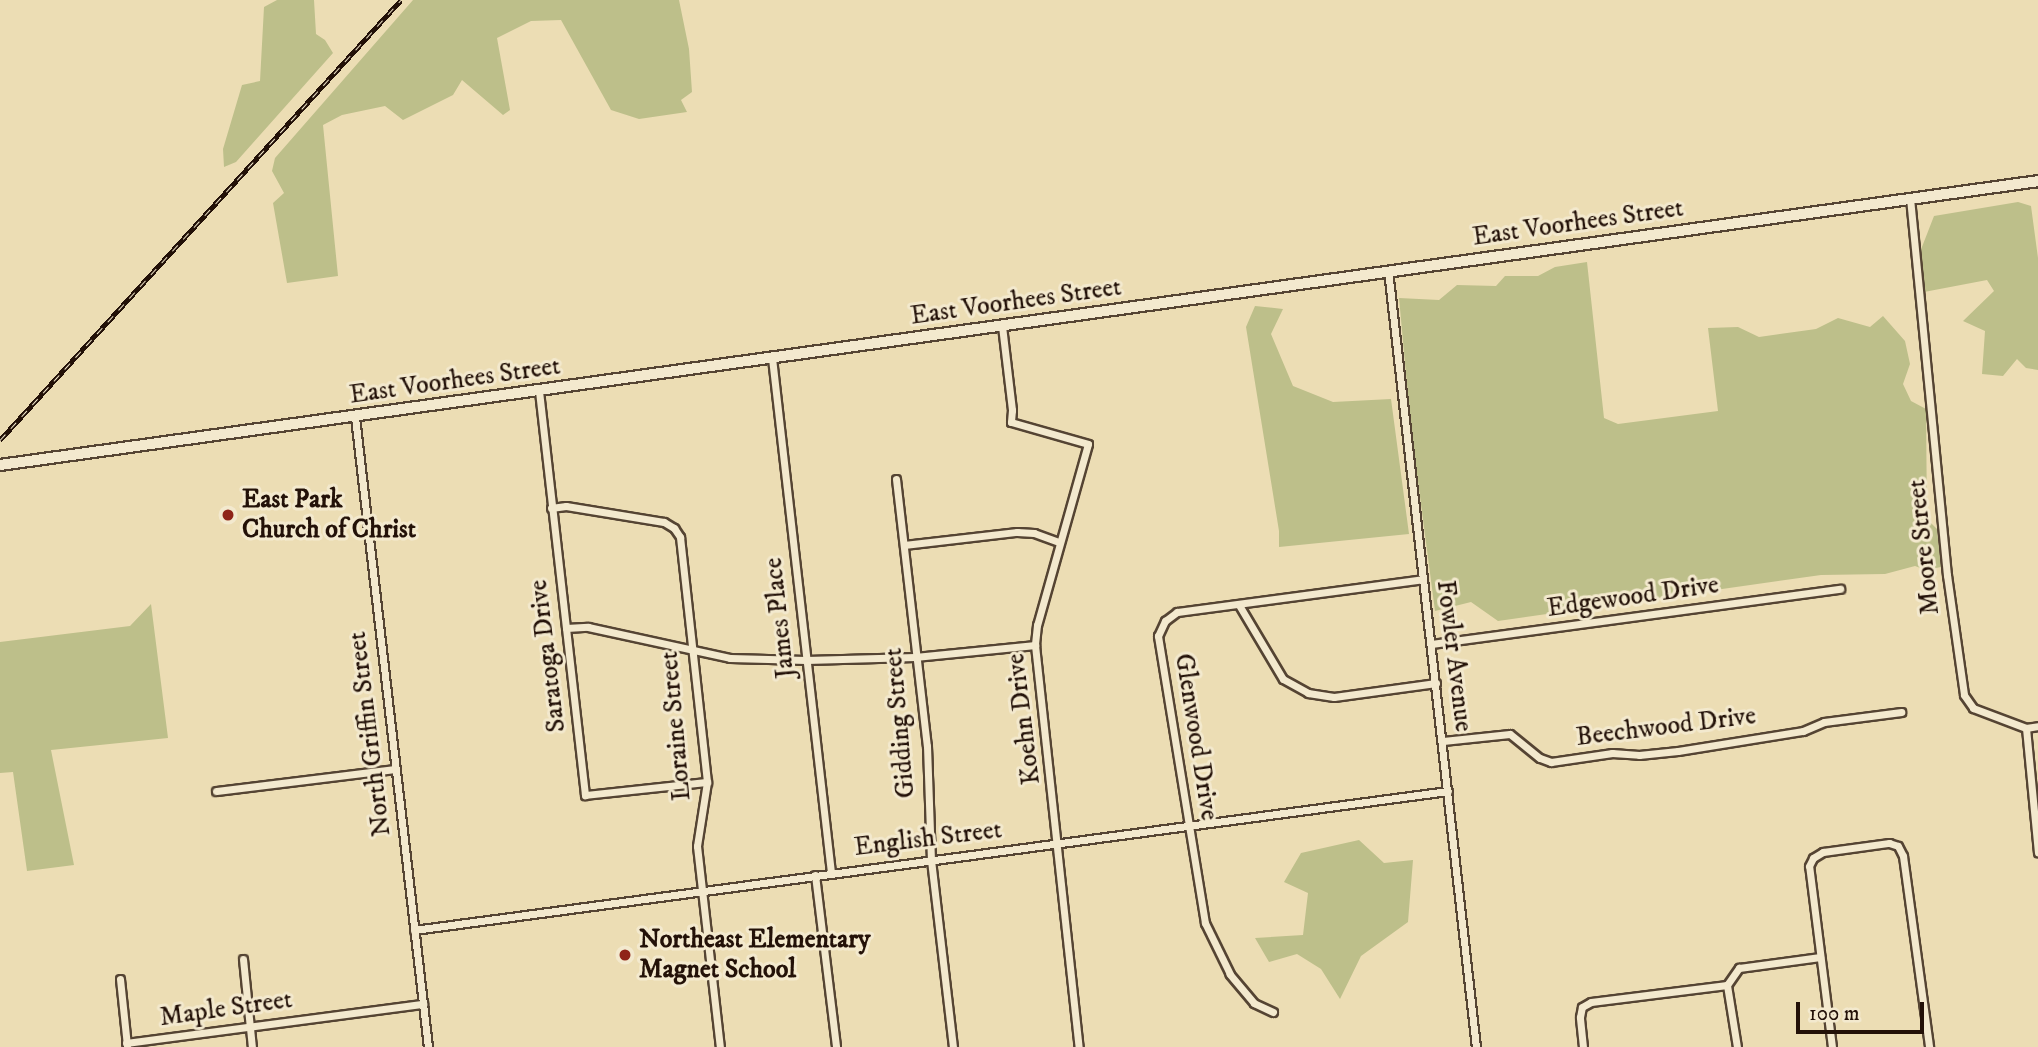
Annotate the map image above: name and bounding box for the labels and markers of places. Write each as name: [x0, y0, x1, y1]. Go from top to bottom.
place label: East Park Church of Christ: [242, 484, 416, 546]
marker: East Park Church of Christ: [220, 507, 236, 523]
place label: Northeast Elementary Magnet School: [639, 924, 870, 986]
marker: Northeast Elementary Magnet School: [617, 947, 633, 963]

